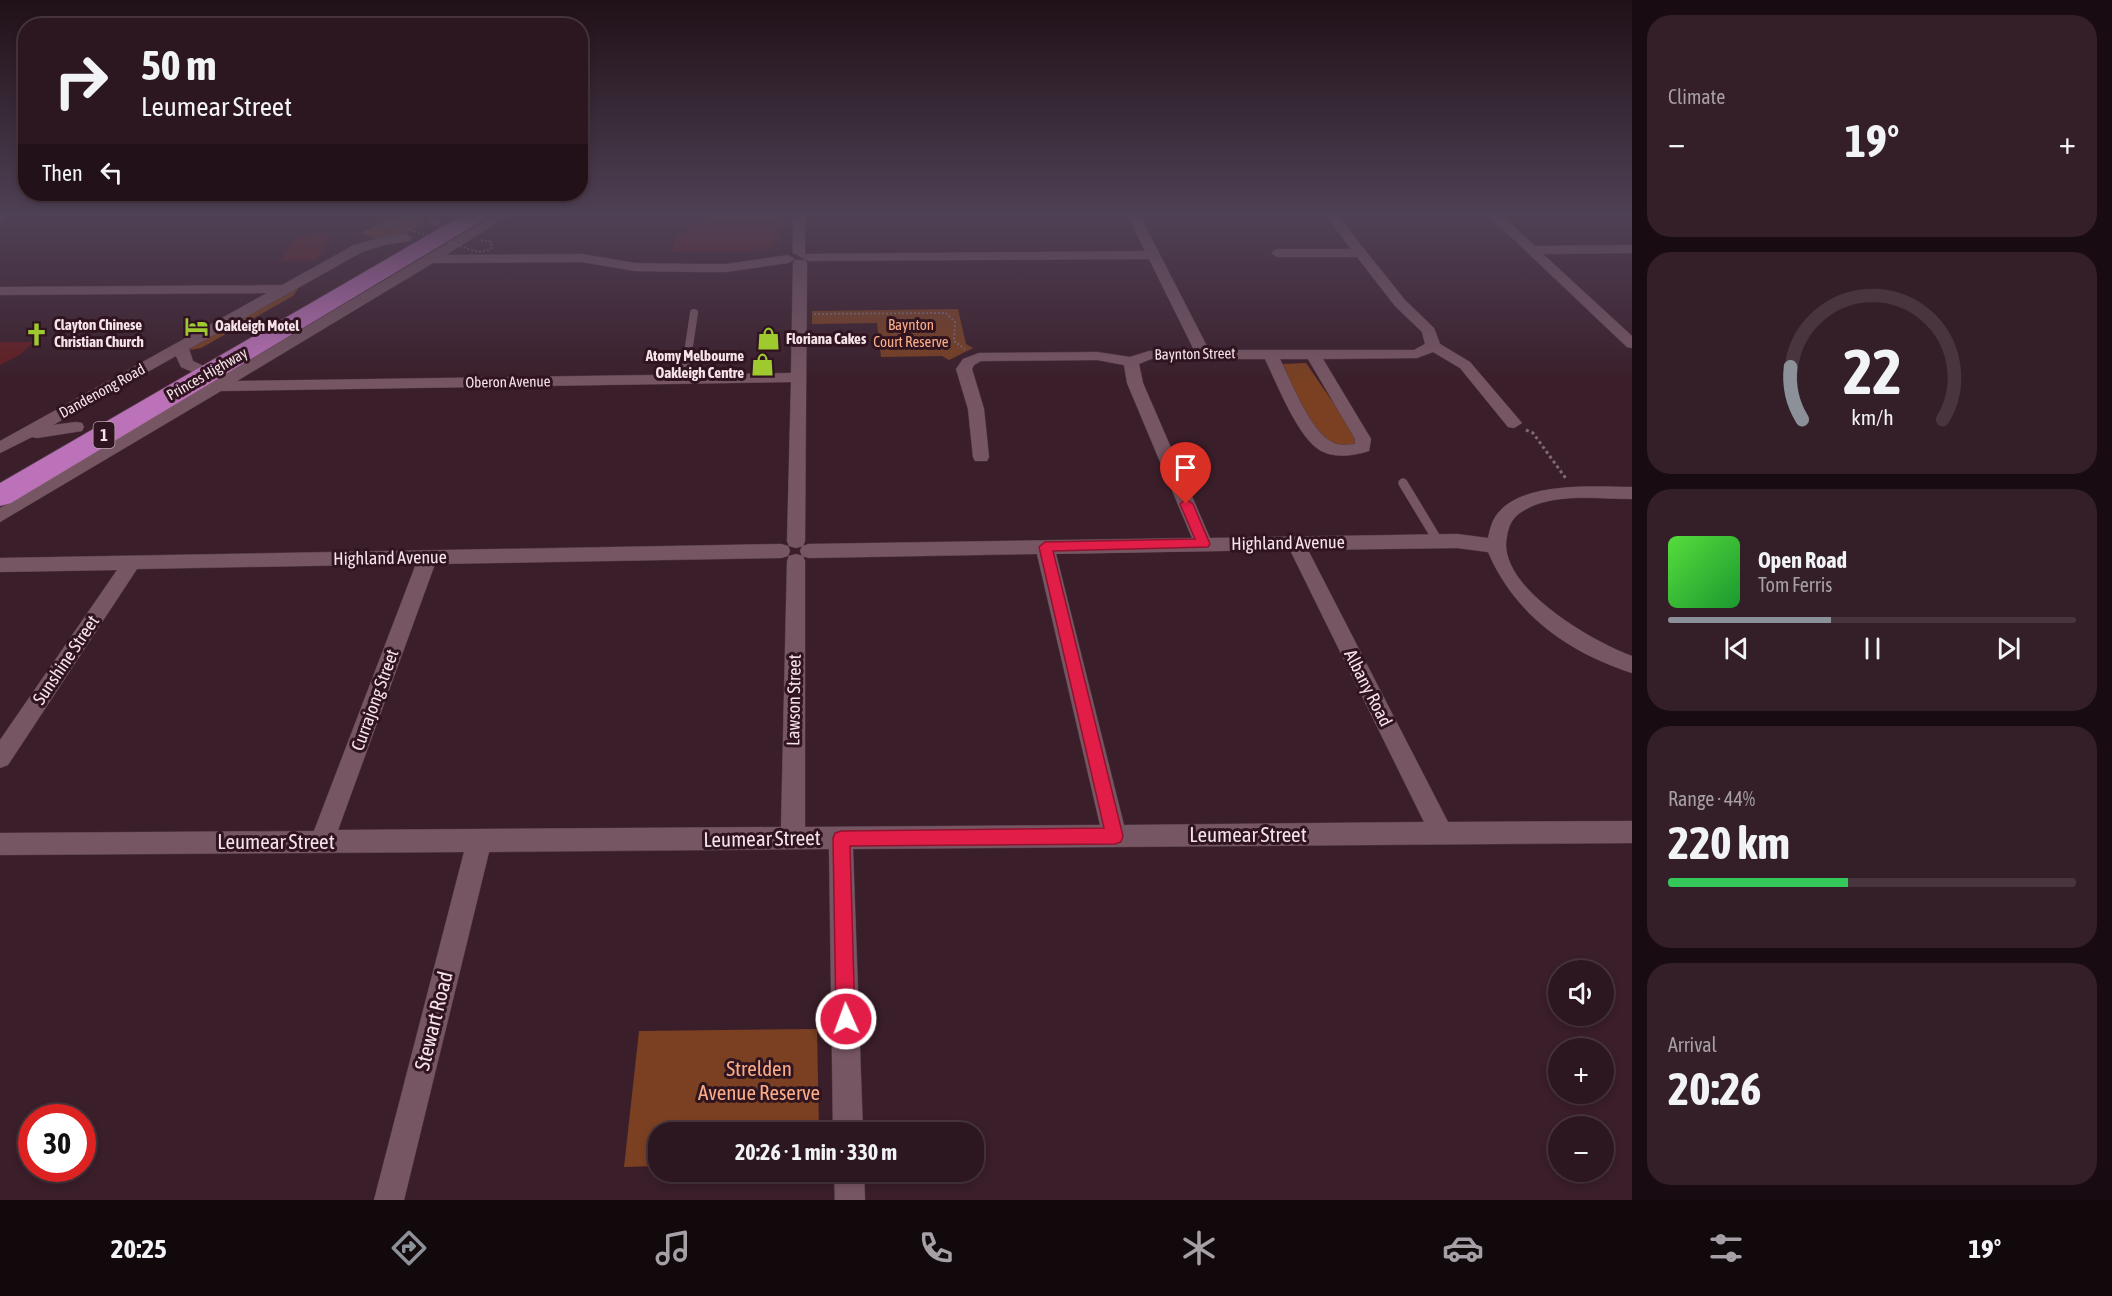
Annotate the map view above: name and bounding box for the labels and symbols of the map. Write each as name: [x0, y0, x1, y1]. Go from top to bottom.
hotel icon: Oakleigh Motel: [184, 313, 210, 339]
place label: Clayton Chinese Christian Church: [54, 316, 144, 350]
park label: Baynton Court Reserve: [873, 316, 949, 350]
place label: Oakleigh Motel: [215, 317, 300, 334]
church icon: Clayton Chinese Christian Church: [23, 321, 49, 347]
shop icon: Floriana Cakes: [755, 326, 781, 352]
place label: Floriana Cakes: [786, 330, 867, 347]
street label: Princes Highway: [164, 344, 250, 403]
street label: Baynton Street: [1154, 344, 1236, 363]
place label: Atomy Melbourne Oakleigh Centre: [645, 347, 744, 381]
shop icon: Atomy Melbourne Oakleigh Centre: [749, 352, 775, 378]
street label: Dandenong Road: [56, 360, 148, 421]
street label: Oberon Avenue: [465, 372, 551, 391]
road number: 1: [94, 422, 114, 448]
pin: [1160, 442, 1211, 504]
street label: Highland Avenue: [1231, 531, 1345, 554]
street label: Highland Avenue: [333, 546, 447, 569]
street label: Sunshine Street: [28, 611, 103, 708]
street label: Currajong Street: [346, 646, 403, 753]
street label: Albany Road: [1340, 646, 1397, 730]
street label: Lawson Street: [782, 654, 805, 746]
street label: Leumear Street: [1189, 822, 1307, 846]
street label: Leumear Street: [703, 825, 821, 851]
street label: Leumear Street: [217, 829, 335, 853]
street label: Stewart Road: [409, 969, 457, 1073]
position arrow: [814, 987, 878, 1051]
park label: Strelden Avenue Reserve: [698, 1056, 820, 1104]
speed limit sign: 30: [18, 1104, 96, 1182]

